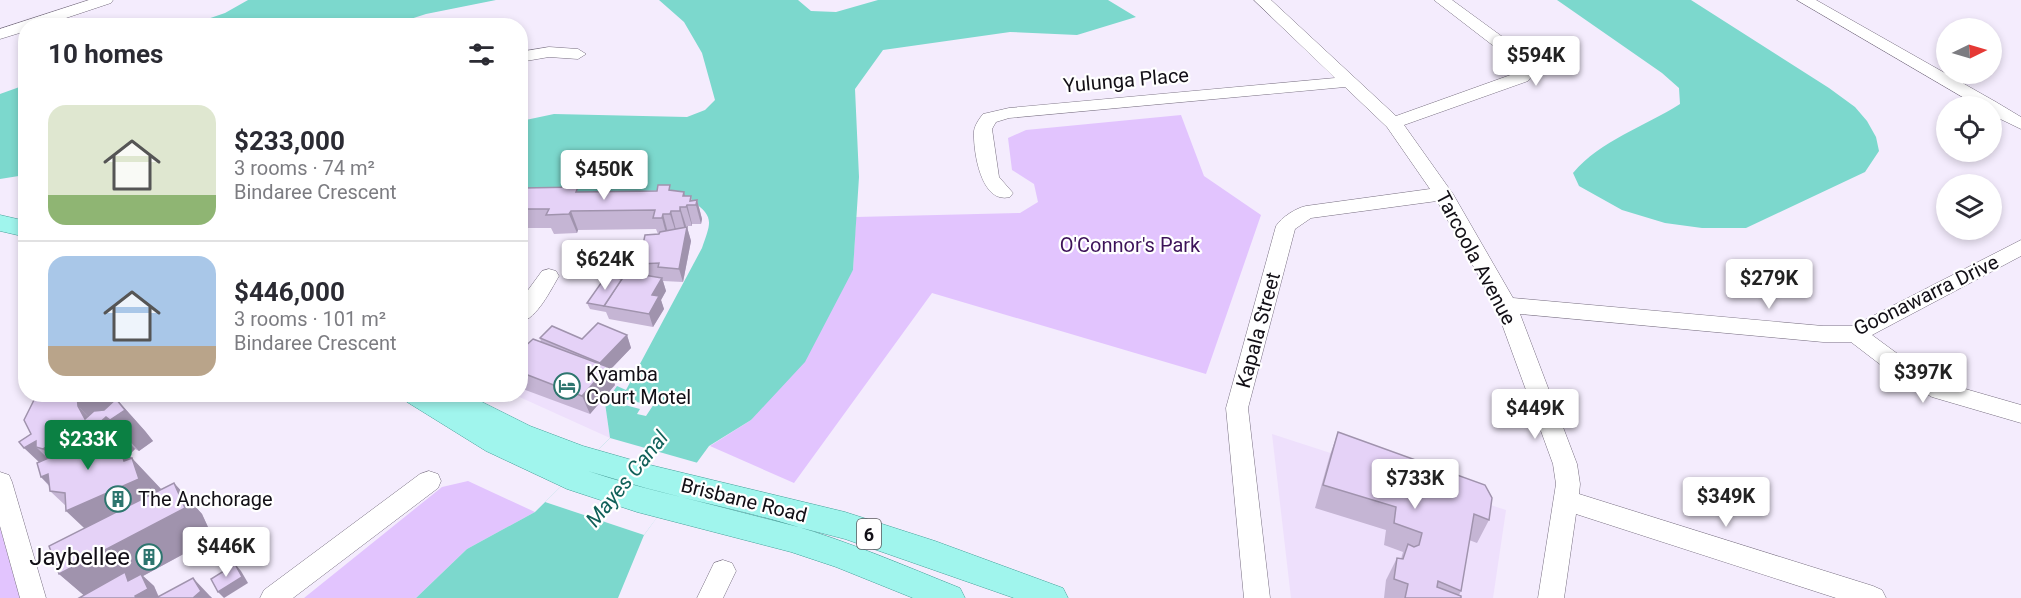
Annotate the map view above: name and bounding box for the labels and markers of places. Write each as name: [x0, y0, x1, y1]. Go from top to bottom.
pin: $594K: [1494, 36, 1578, 87]
pin: $450K: [562, 150, 646, 201]
pin: $624K: [563, 240, 647, 291]
pin: $279K: [1727, 259, 1811, 310]
pin: $397K: [1881, 353, 1965, 404]
place label: Kyamba Court Motel: [586, 362, 691, 409]
hotel icon: Kyamba Court Motel: [552, 371, 582, 401]
pin: $449K: [1493, 389, 1577, 440]
pin: $233K: [46, 420, 130, 471]
pin: $733K: [1373, 459, 1457, 510]
pin: $349K: [1684, 477, 1768, 528]
building icon: The Anchorage: [103, 484, 133, 514]
place label: The Anchorage: [138, 487, 273, 511]
pin: $446K: [184, 527, 268, 578]
building icon: Jaybellee: [134, 542, 164, 572]
place label: Jaybellee: [29, 543, 130, 571]

